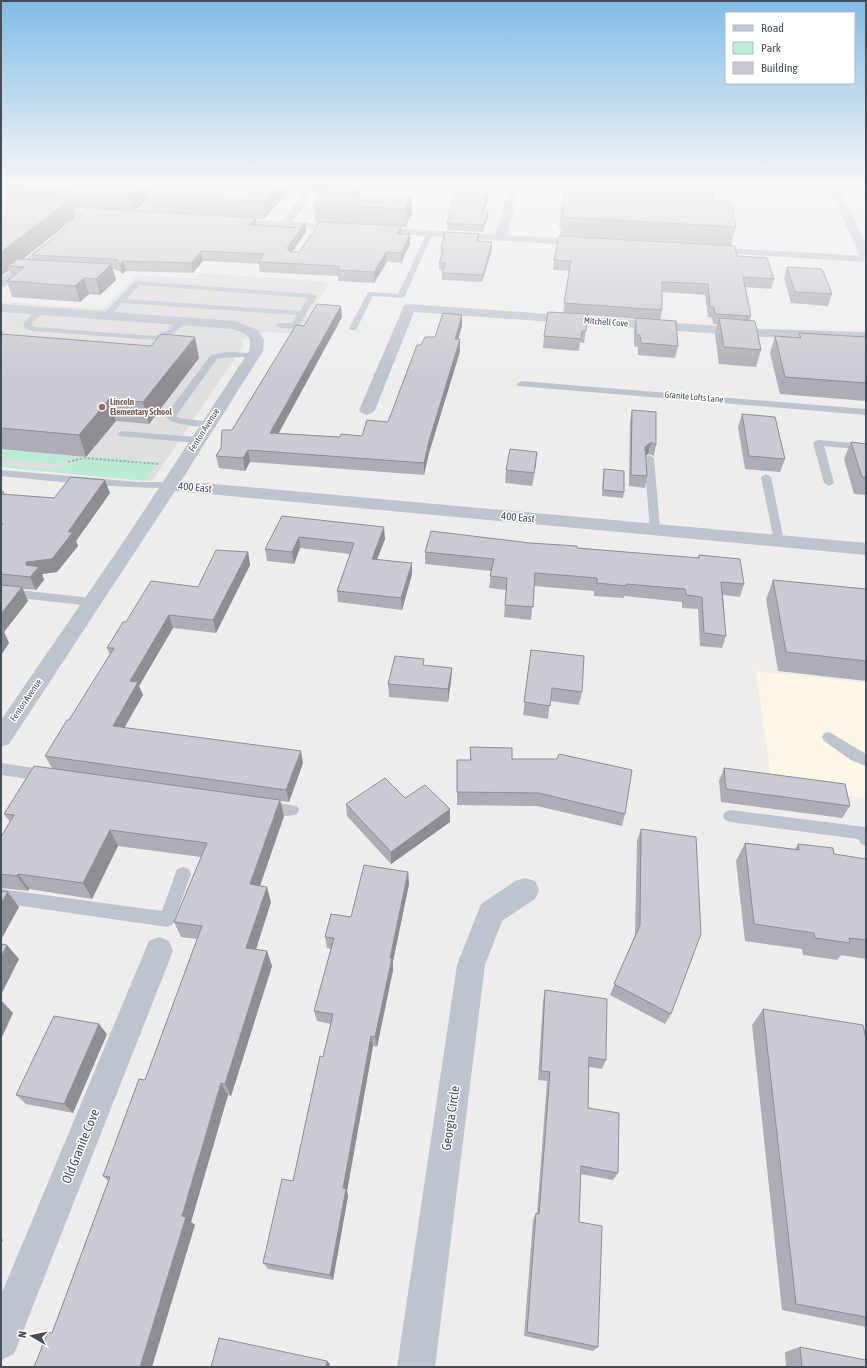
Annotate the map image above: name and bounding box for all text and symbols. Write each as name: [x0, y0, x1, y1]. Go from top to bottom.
legend: [725, 12, 855, 84]
text: Road: [761, 21, 784, 35]
text: Park: [761, 41, 782, 55]
text: Building: [761, 61, 799, 75]
street label: Mitchell Cove: [584, 315, 628, 329]
street label: Granite Lofts Lane: [664, 389, 724, 405]
place label: Lincoln Elementary School: [110, 397, 172, 417]
marker: Lincoln Elementary School: [97, 402, 107, 412]
street label: Fenton Avenue: [187, 407, 221, 453]
street label: 400 East: [178, 480, 212, 494]
street label: 400 East: [501, 510, 535, 524]
street label: Fenton Avenue: [8, 677, 44, 723]
street label: Georgia Circle: [439, 1085, 462, 1151]
street label: Old Granite Cove: [59, 1107, 102, 1186]
north arrow: [12, 1316, 52, 1356]
text: N: [16, 1330, 29, 1339]

